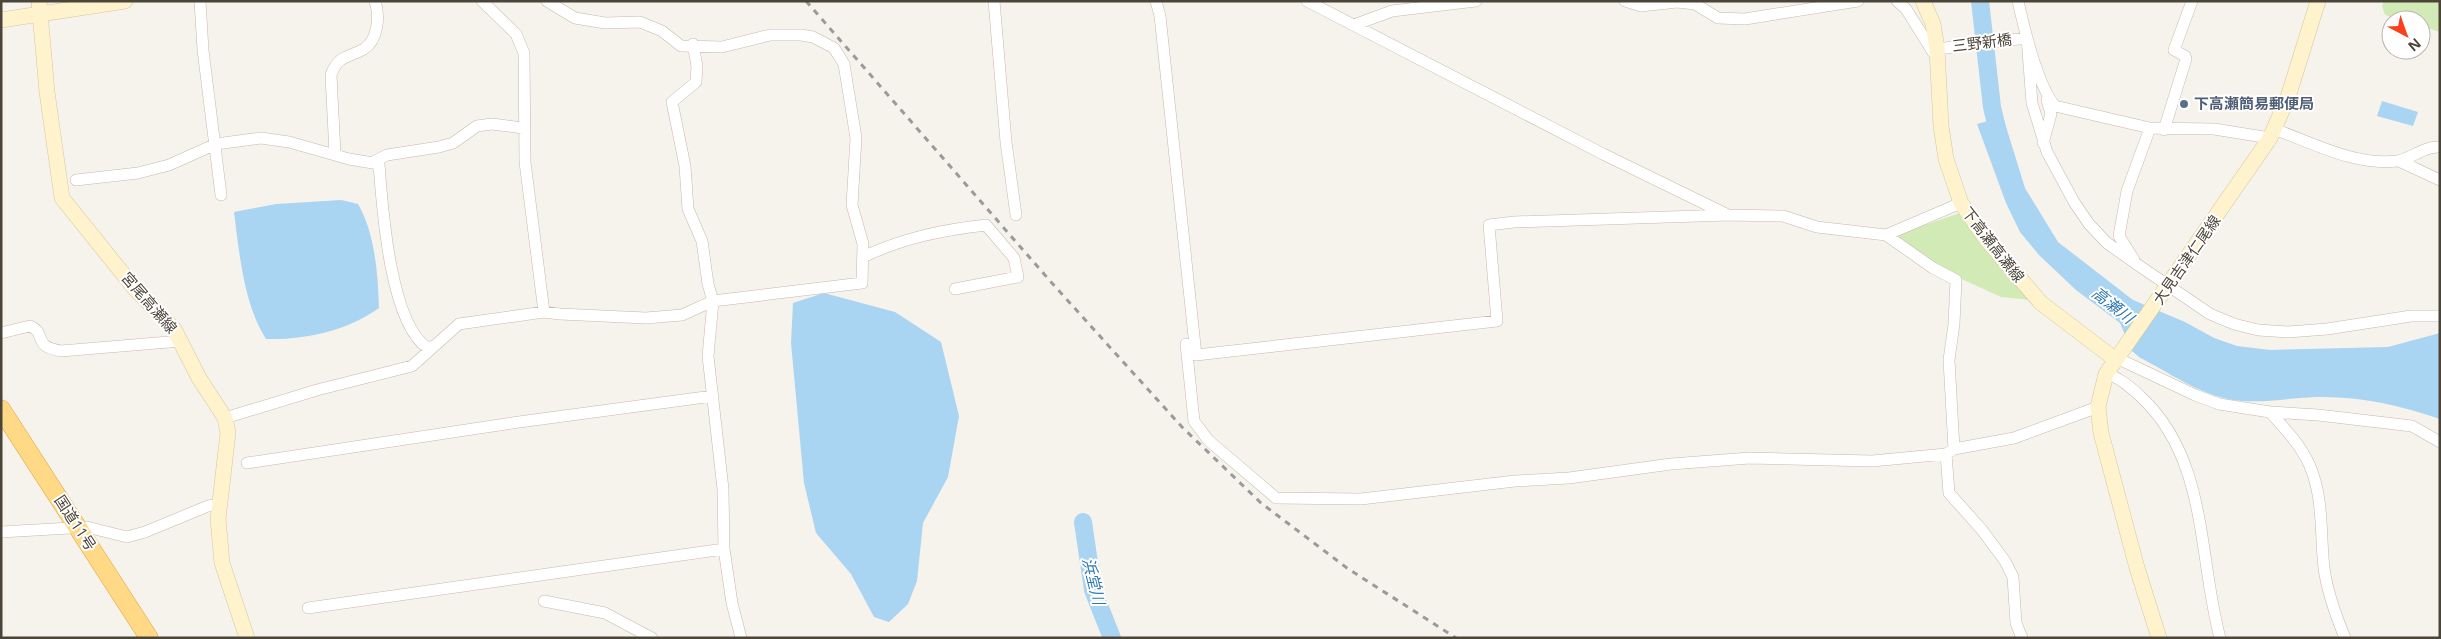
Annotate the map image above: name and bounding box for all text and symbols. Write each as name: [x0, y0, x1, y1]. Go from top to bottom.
north arrow: [2381, 10, 2431, 60]
street label: 三野新橋: [1951, 28, 2013, 56]
text: N: [2404, 34, 2425, 56]
place label: 下高瀬簡易郵便局: [2194, 93, 2314, 113]
marker: 下高瀬簡易郵便局: [2178, 98, 2190, 110]
street label: 下高瀬高瀬線: [1958, 203, 2029, 286]
street label: 大見吉津仁尾線: [2148, 211, 2224, 308]
street label: 宮尾高瀬線: [118, 267, 182, 337]
water label: 高瀬川: [2087, 282, 2140, 330]
street label: 国道11号: [51, 491, 101, 554]
water label: 浜堂川: [1078, 555, 1111, 609]

